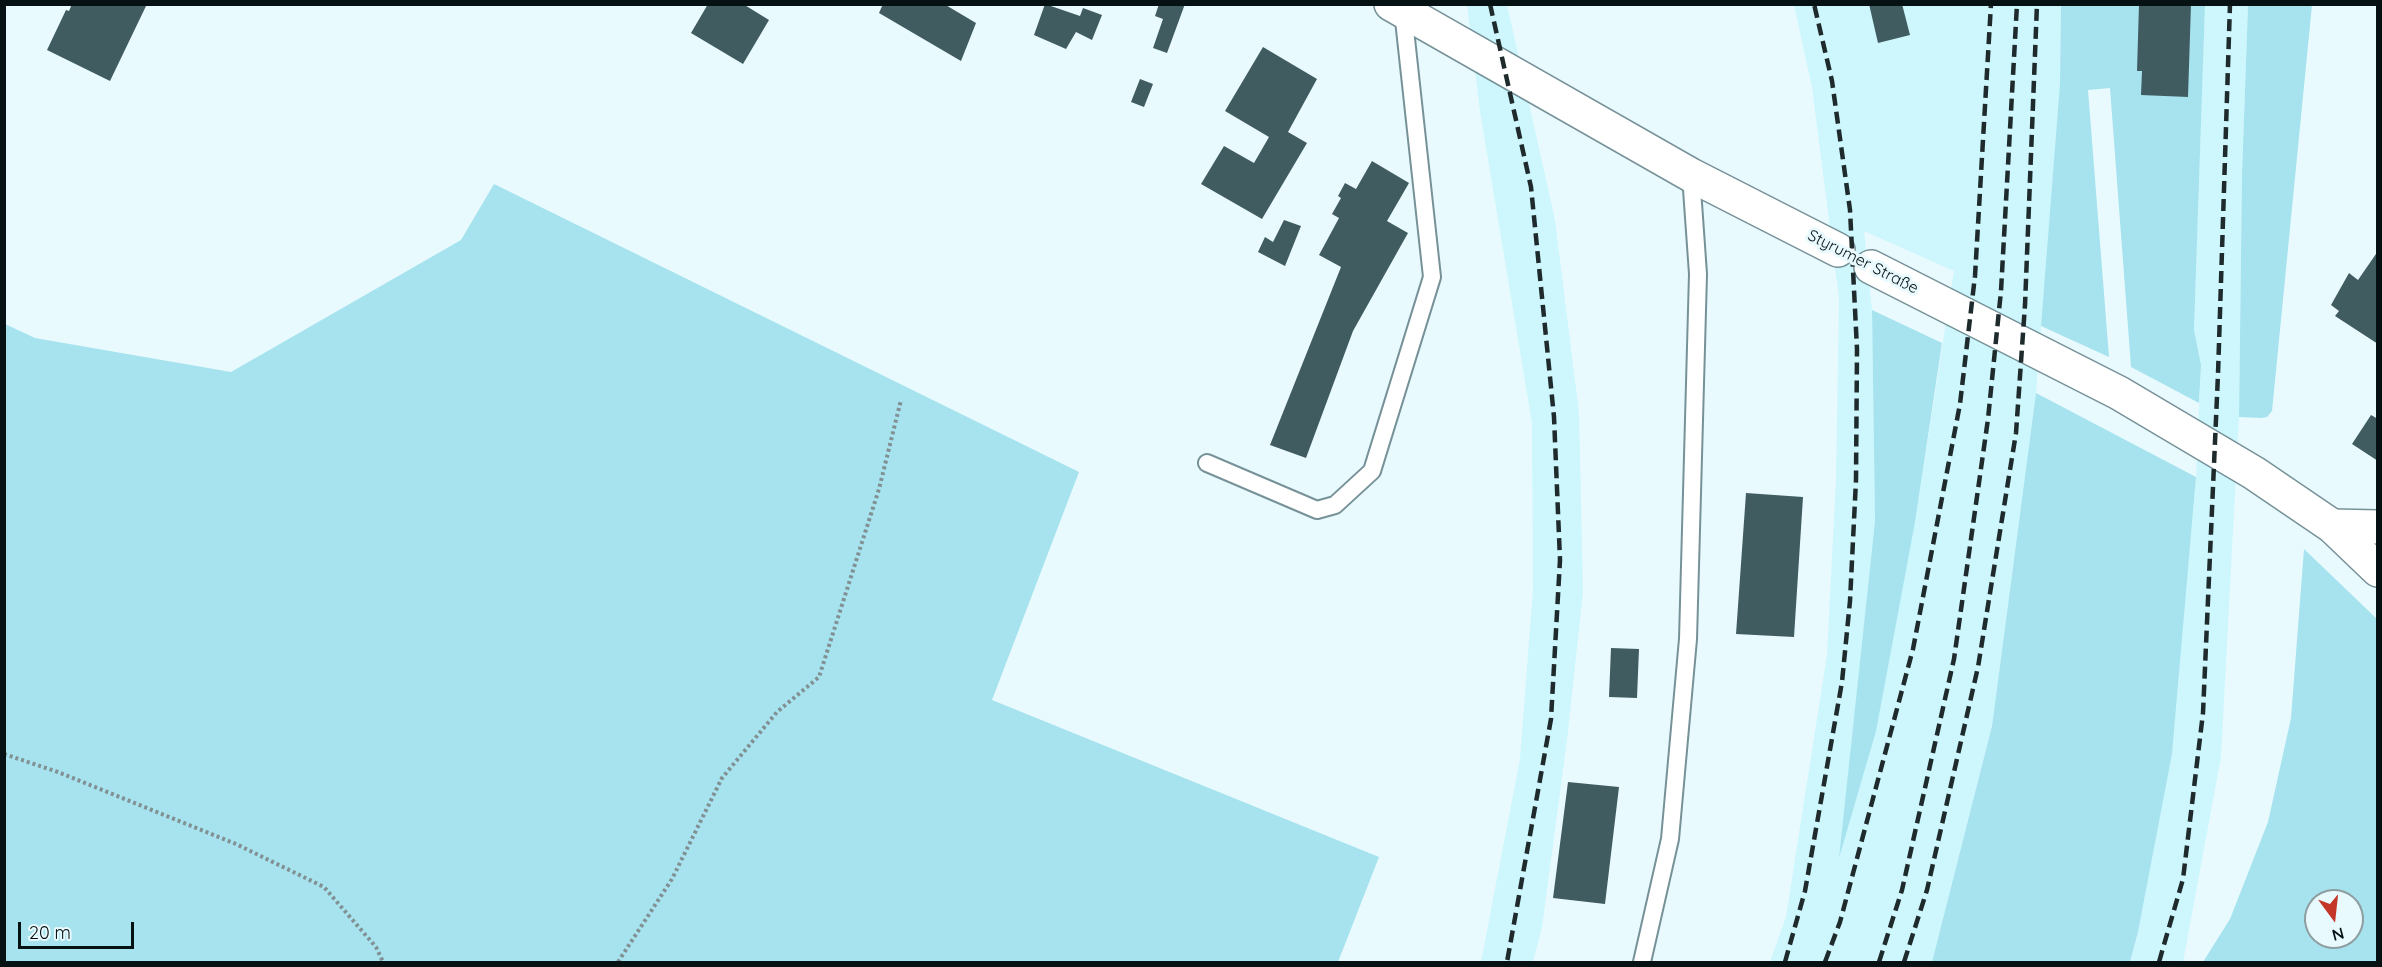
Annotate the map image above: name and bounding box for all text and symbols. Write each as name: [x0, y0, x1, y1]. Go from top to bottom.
street label: Styrumer Straße: [1804, 226, 1922, 298]
north arrow: [2304, 889, 2364, 949]
scale bar: [21, 910, 136, 948]
text: 20 m: [29, 921, 71, 944]
text: N: [2330, 923, 2346, 946]

